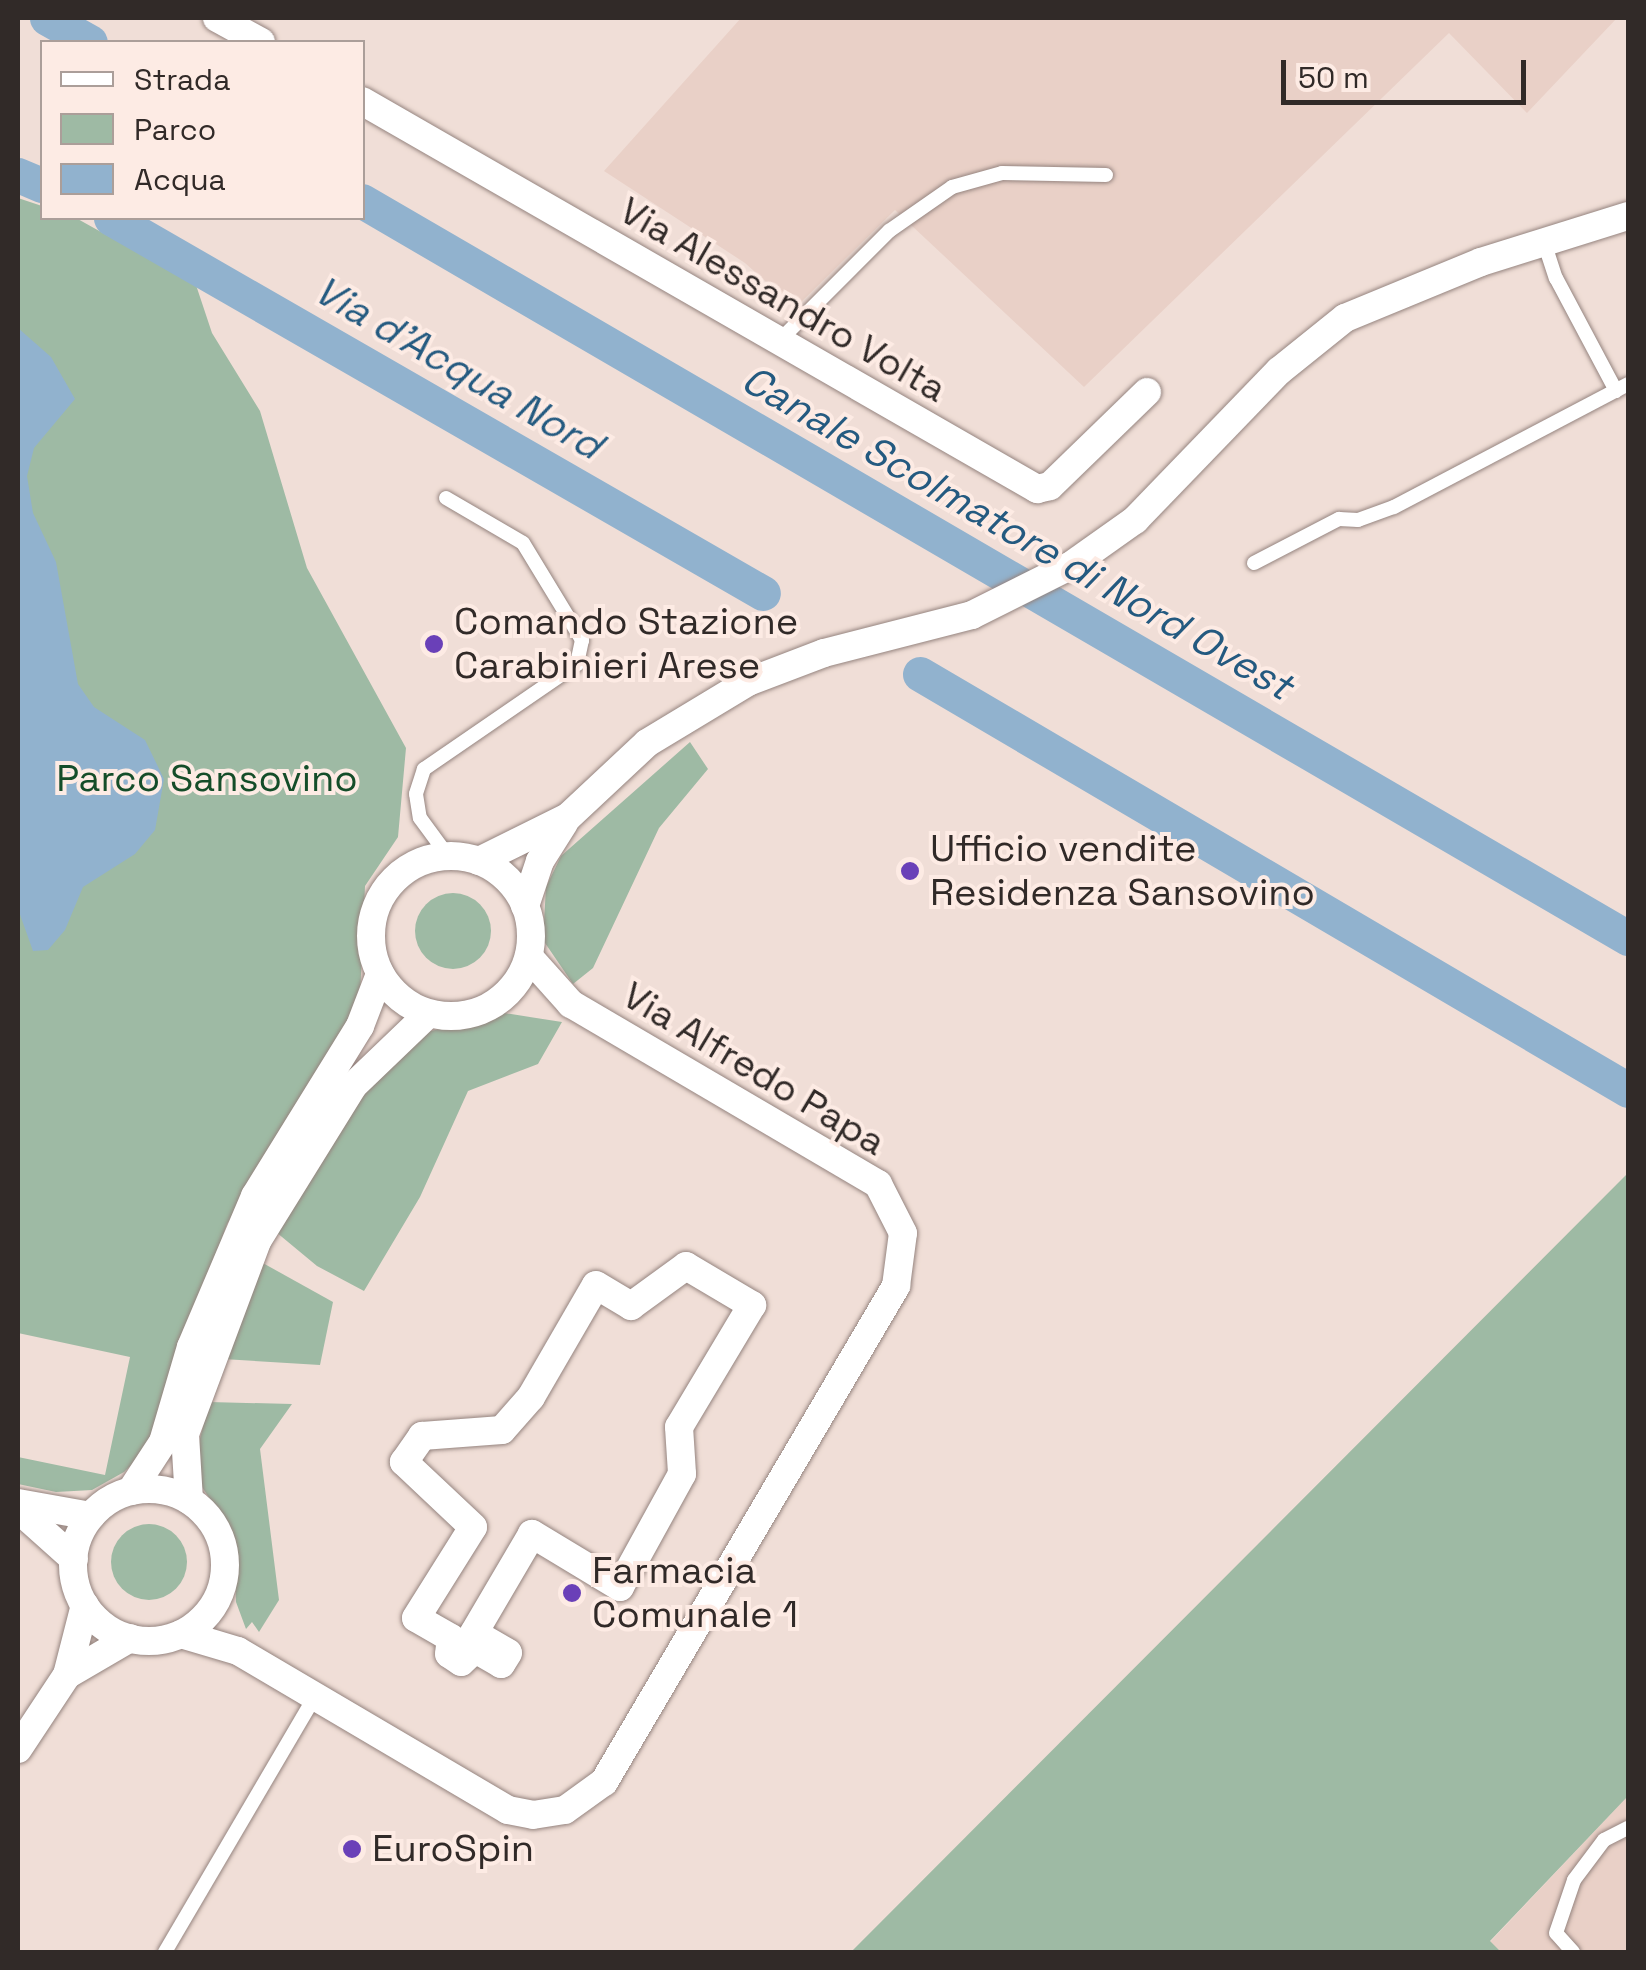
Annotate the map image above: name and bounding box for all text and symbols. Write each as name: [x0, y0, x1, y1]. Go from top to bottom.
legend: [40, 40, 365, 220]
scale bar: [1286, 40, 1531, 102]
text: 50 m: [1298, 58, 1369, 97]
text: Strada: [134, 60, 230, 99]
text: Parco: [134, 110, 216, 149]
text: Acqua: [134, 160, 226, 199]
street label: Via Alessandro Volta: [611, 188, 955, 412]
water label: Via d'Acqua Nord: [306, 266, 610, 470]
water label: Canale Scolmatore di Nord Ovest: [733, 355, 1301, 711]
place label: Comando Stazione Carabinieri Arese: [454, 599, 798, 688]
marker: Comando Stazione Carabinieri Arese: [423, 633, 445, 655]
park label: Parco Sansovino: [56, 756, 358, 802]
place label: Ufficio vendite Residenza Sansovino: [930, 826, 1315, 916]
marker: Ufficio vendite Residenza Sansovino: [899, 860, 921, 882]
street label: Via Alfredo Papa: [614, 972, 894, 1166]
place label: Farmacia Comunale 1: [592, 1548, 798, 1638]
marker: Farmacia Comunale 1: [561, 1582, 583, 1604]
place label: EuroSpin: [372, 1826, 534, 1872]
marker: EuroSpin: [341, 1838, 363, 1860]

